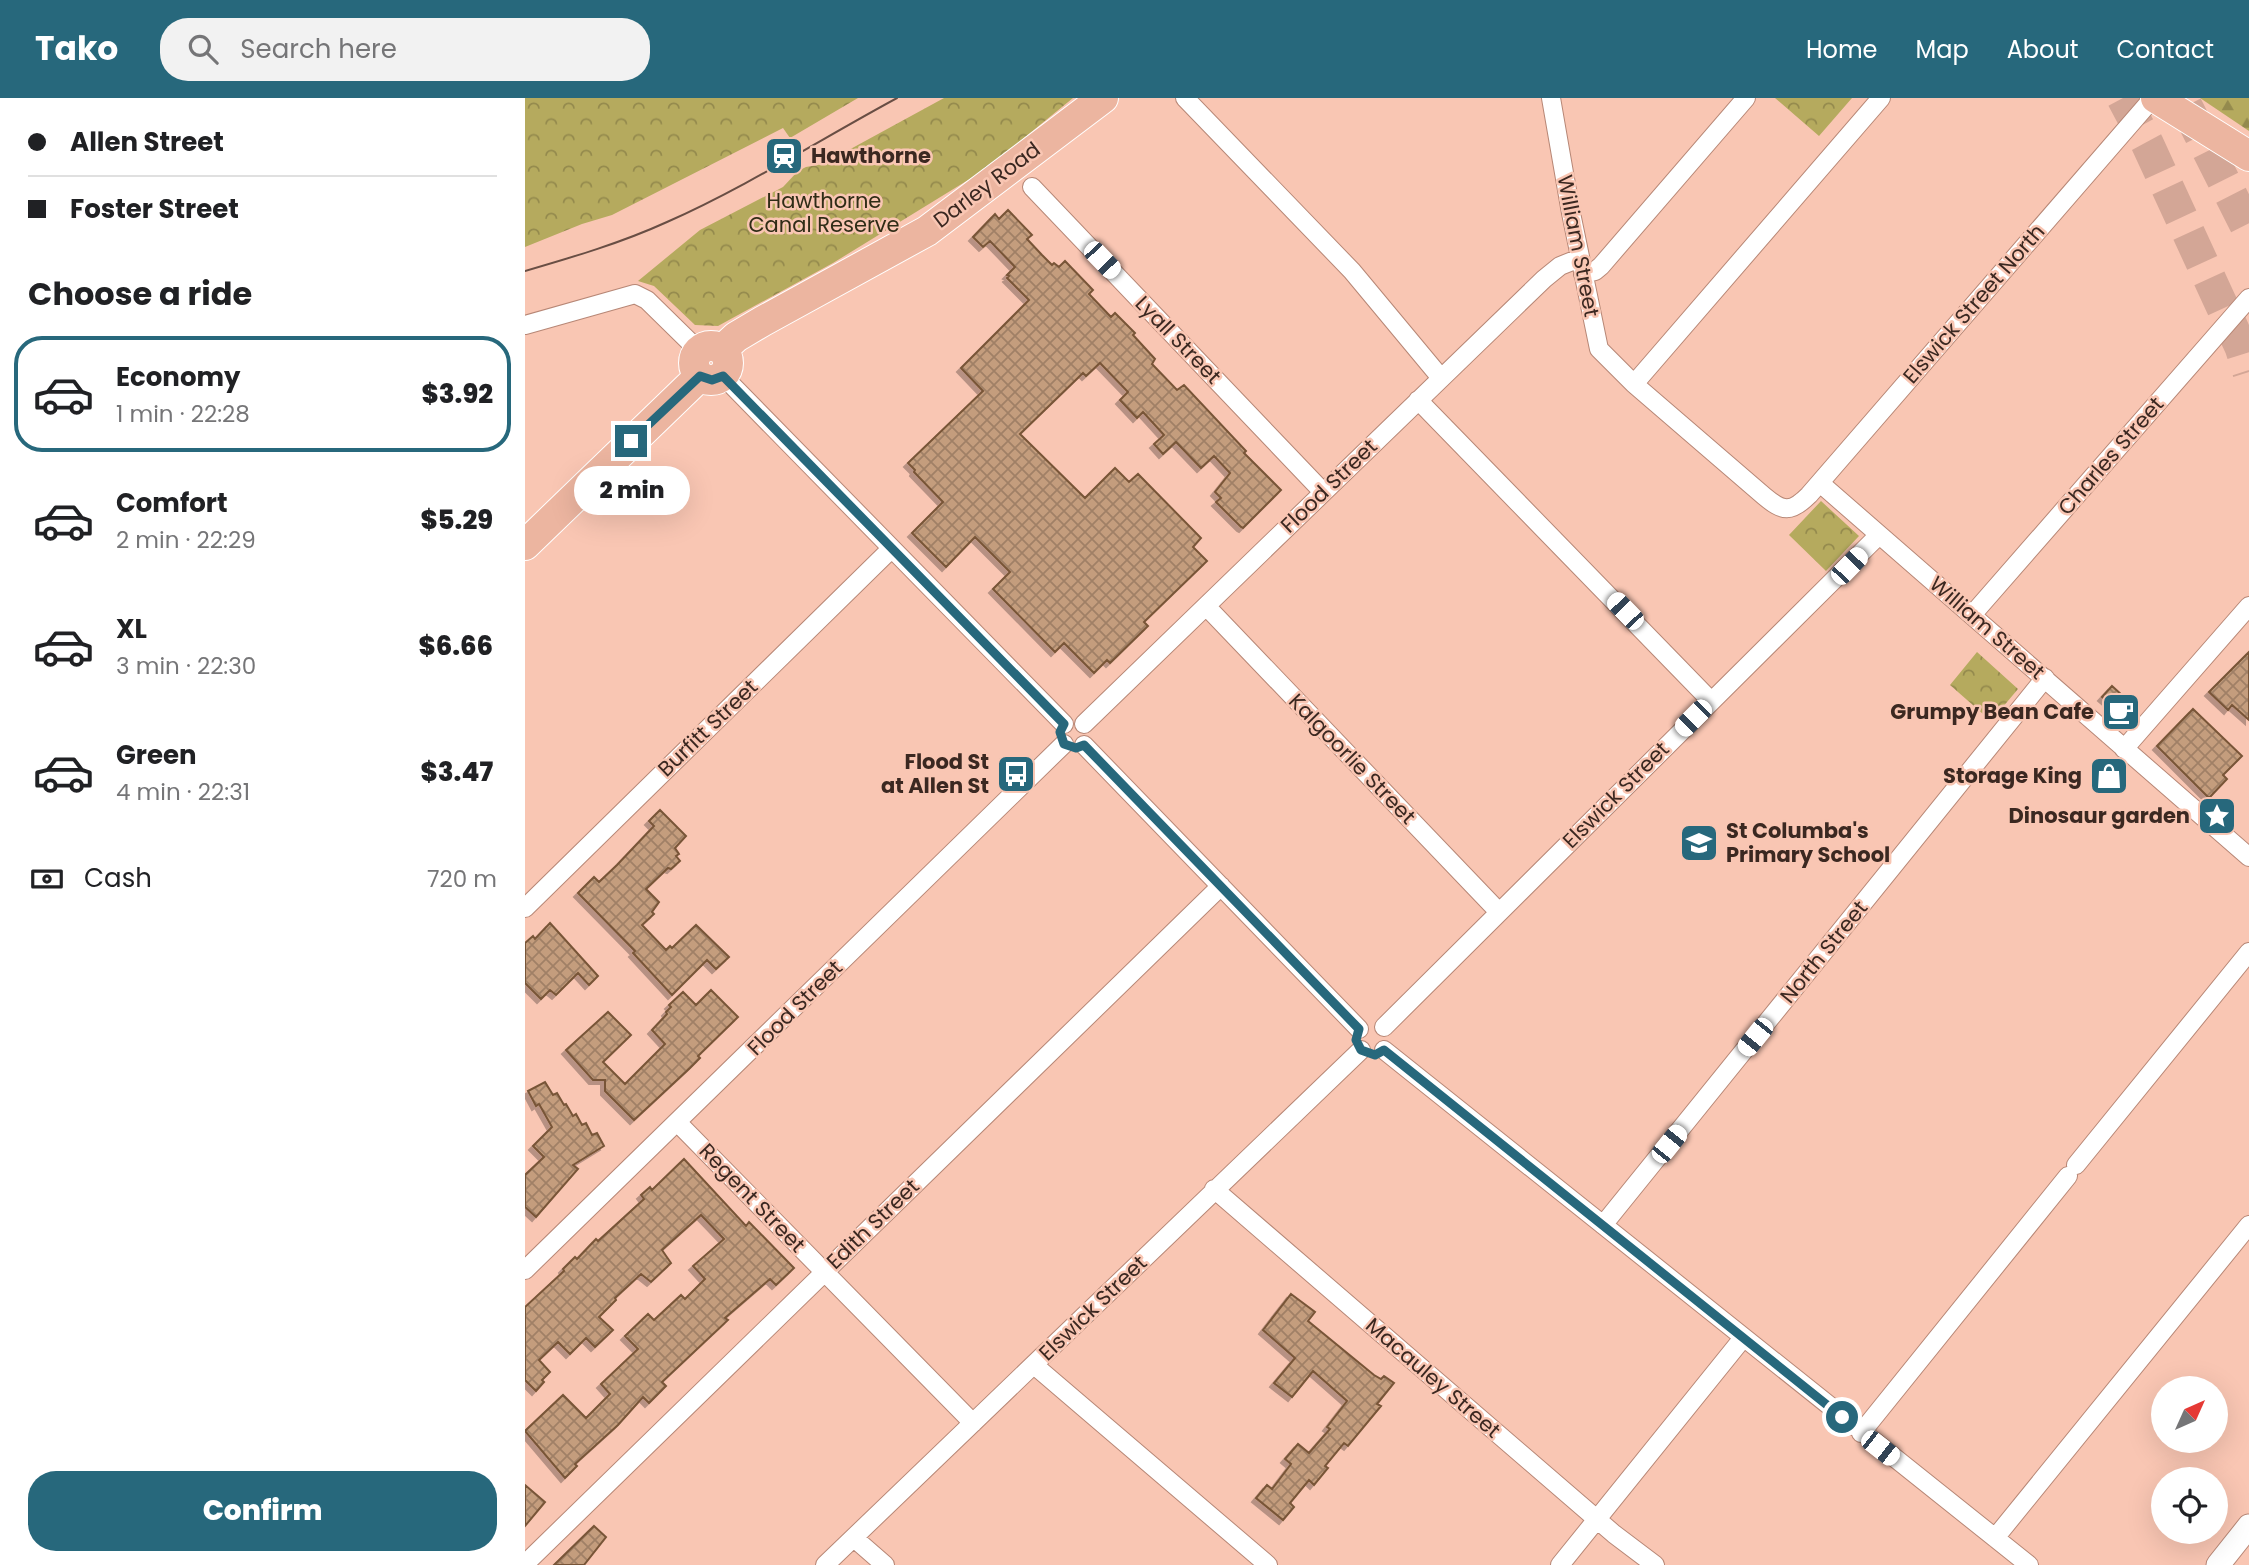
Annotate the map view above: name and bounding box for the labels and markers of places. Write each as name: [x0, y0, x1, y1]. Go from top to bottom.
station icon: Hawthorne: [763, 135, 805, 177]
place label: Hawthorne: [811, 141, 931, 170]
cafe icon: Grumpy Bean Cafe: [2100, 691, 2142, 733]
place label: Grumpy Bean Cafe: [1890, 697, 2094, 726]
place label: Flood St at Allen St: [881, 747, 989, 800]
bus stop icon: Flood St at Allen St: [995, 753, 1037, 795]
shop icon: Storage King: [2088, 755, 2130, 797]
place label: Storage King: [1943, 761, 2082, 790]
place icon: Dinosaur garden: [2196, 795, 2238, 837]
place label: Dinosaur garden: [2009, 801, 2190, 830]
place label: St Columba's Primary School: [1726, 816, 1890, 869]
school or university icon: St Columba's Primary School: [1678, 822, 1720, 864]

